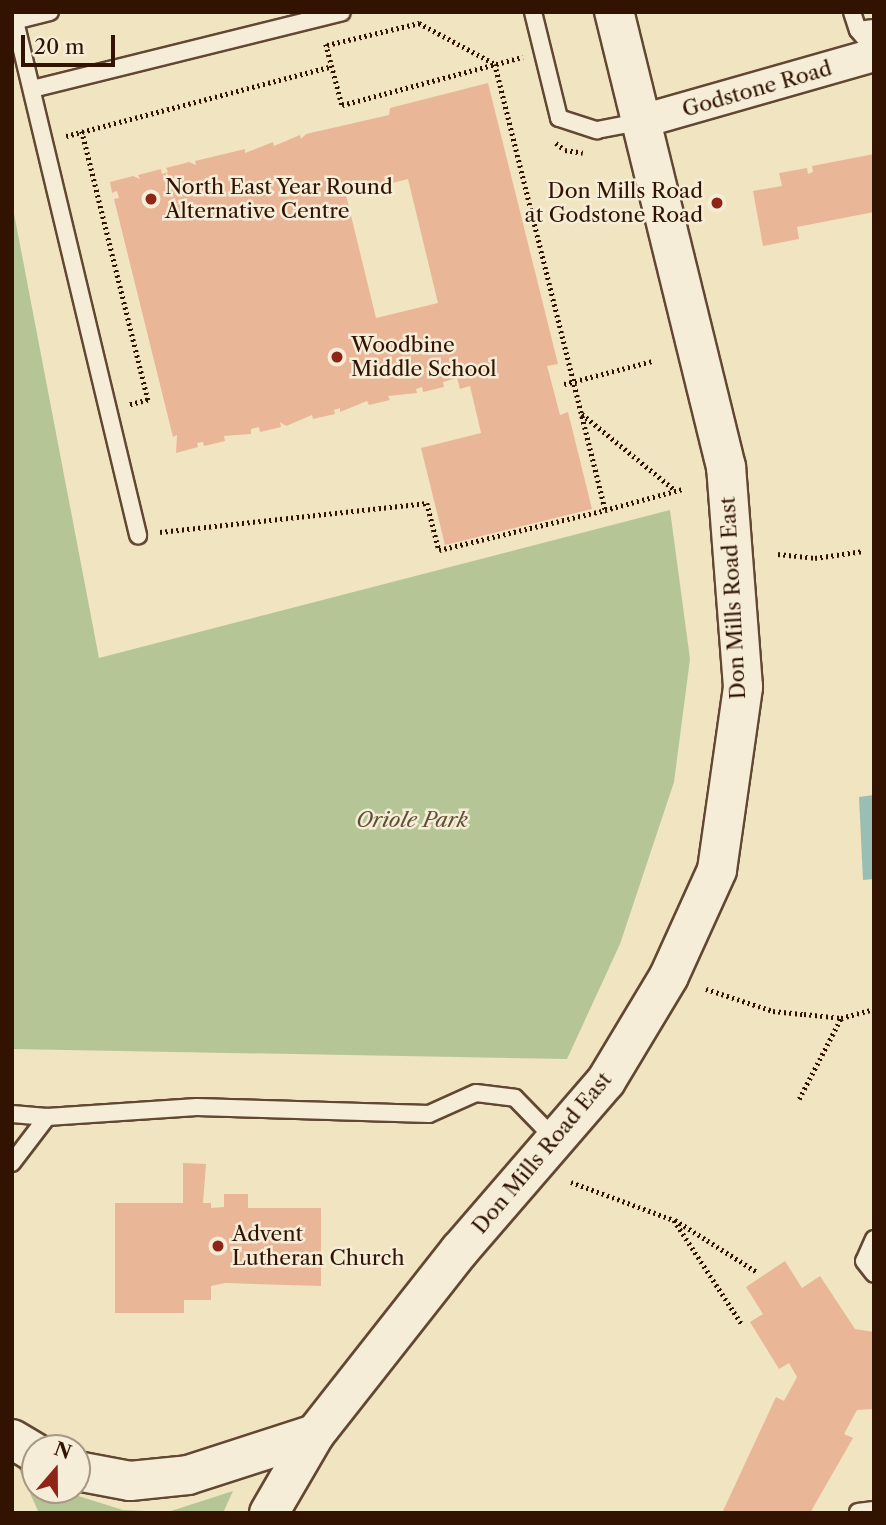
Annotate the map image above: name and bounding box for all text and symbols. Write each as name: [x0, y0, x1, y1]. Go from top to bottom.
scale bar: [24, 21, 119, 65]
text: 20 m: [34, 34, 85, 59]
street label: Godstone Road: [679, 56, 835, 122]
place label: North East Year Round Alternative Centre: [165, 174, 394, 224]
place label: Don Mills Road at Godstone Road: [525, 178, 703, 228]
marker: North East Year Round Alternative Centre: [143, 191, 159, 207]
marker: Don Mills Road at Godstone Road: [709, 195, 725, 211]
place label: Woodbine Middle School: [351, 332, 496, 382]
marker: Woodbine Middle School: [329, 349, 345, 365]
street label: Don Mills Road East: [715, 496, 751, 700]
park label: Oriole Park: [356, 807, 468, 833]
street label: Don Mills Road East: [467, 1067, 617, 1239]
place label: Advent Lutheran Church: [232, 1221, 405, 1271]
marker: Advent Lutheran Church: [210, 1238, 226, 1254]
north arrow: [21, 1434, 91, 1504]
text: N: [51, 1437, 74, 1464]

